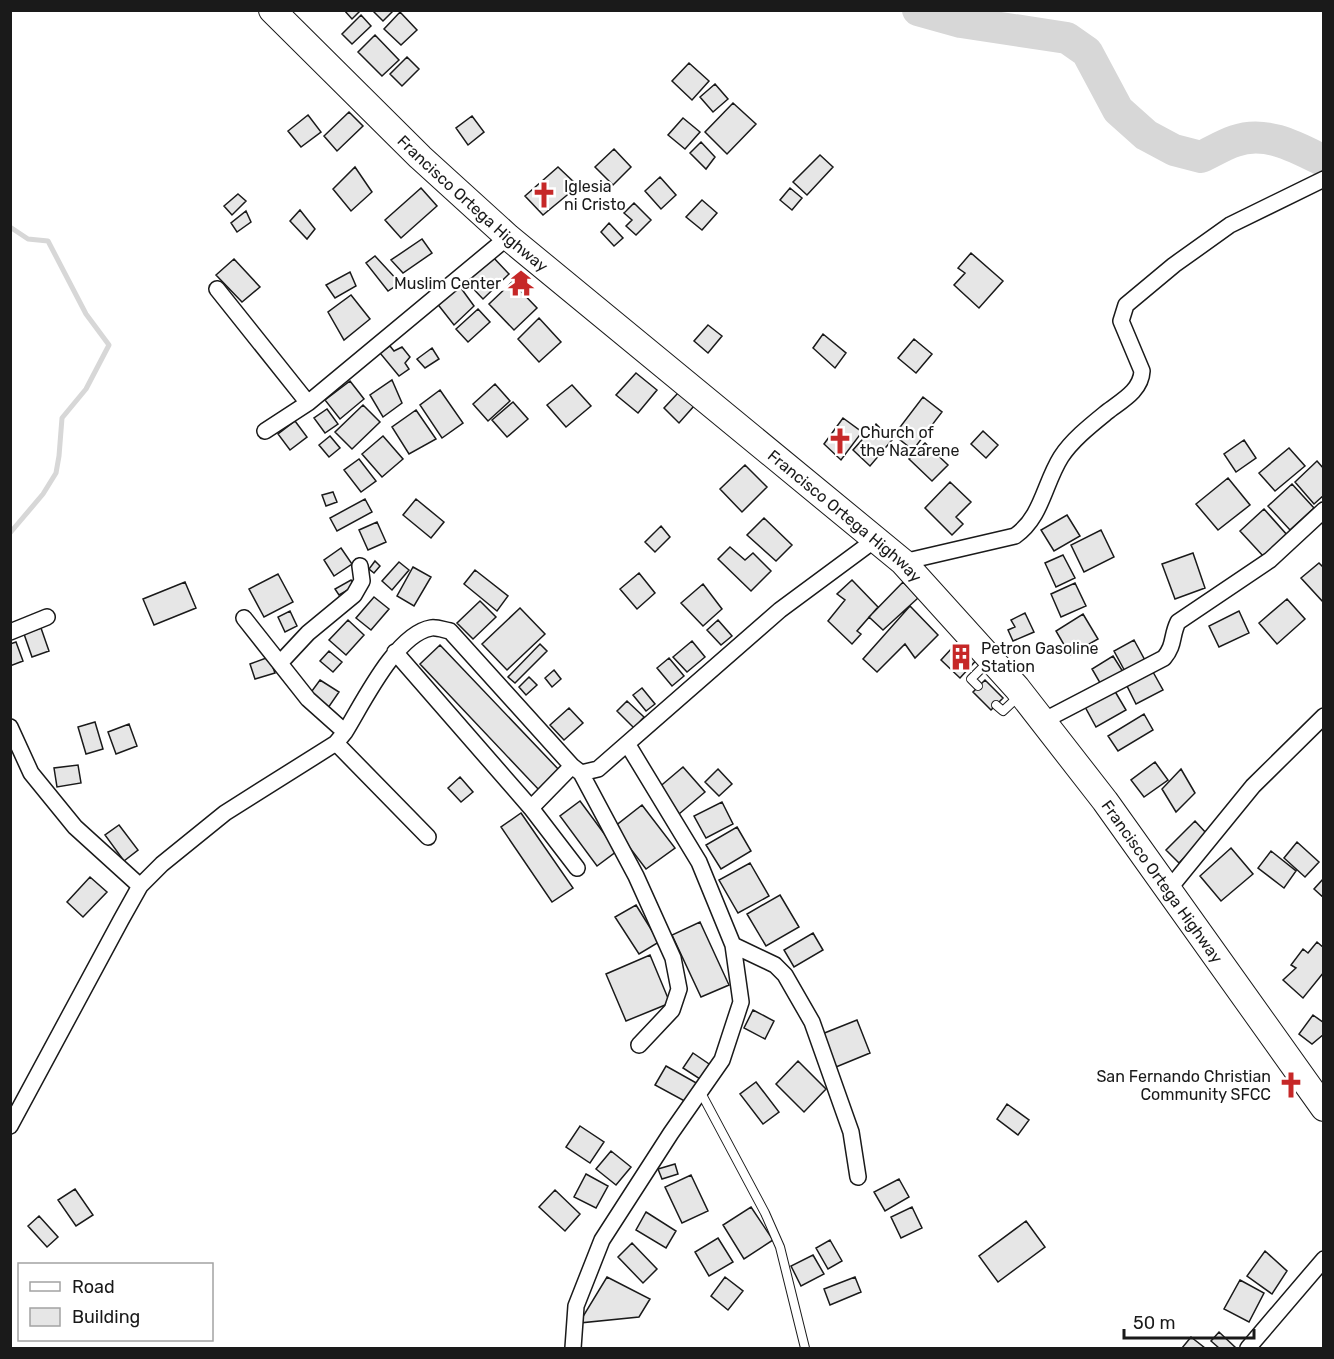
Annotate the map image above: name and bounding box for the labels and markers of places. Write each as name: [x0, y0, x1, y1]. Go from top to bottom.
place label: Iglesia ni Cristo: [564, 177, 626, 214]
church icon: Iglesia ni Cristo: [529, 180, 559, 210]
temple icon: Muslim Center: [506, 268, 536, 298]
place label: Muslim Center: [394, 274, 501, 293]
place label: Church of the Nazarene: [860, 423, 959, 460]
church icon: Church of the Nazarene: [825, 426, 855, 456]
place label: Petron Gasoline Station: [981, 639, 1099, 676]
building icon: Petron Gasoline Station: [946, 642, 976, 672]
place label: San Fernando Christian Community SFCC: [1096, 1067, 1271, 1104]
church icon: San Fernando Christian Community SFCC: [1276, 1070, 1306, 1100]

